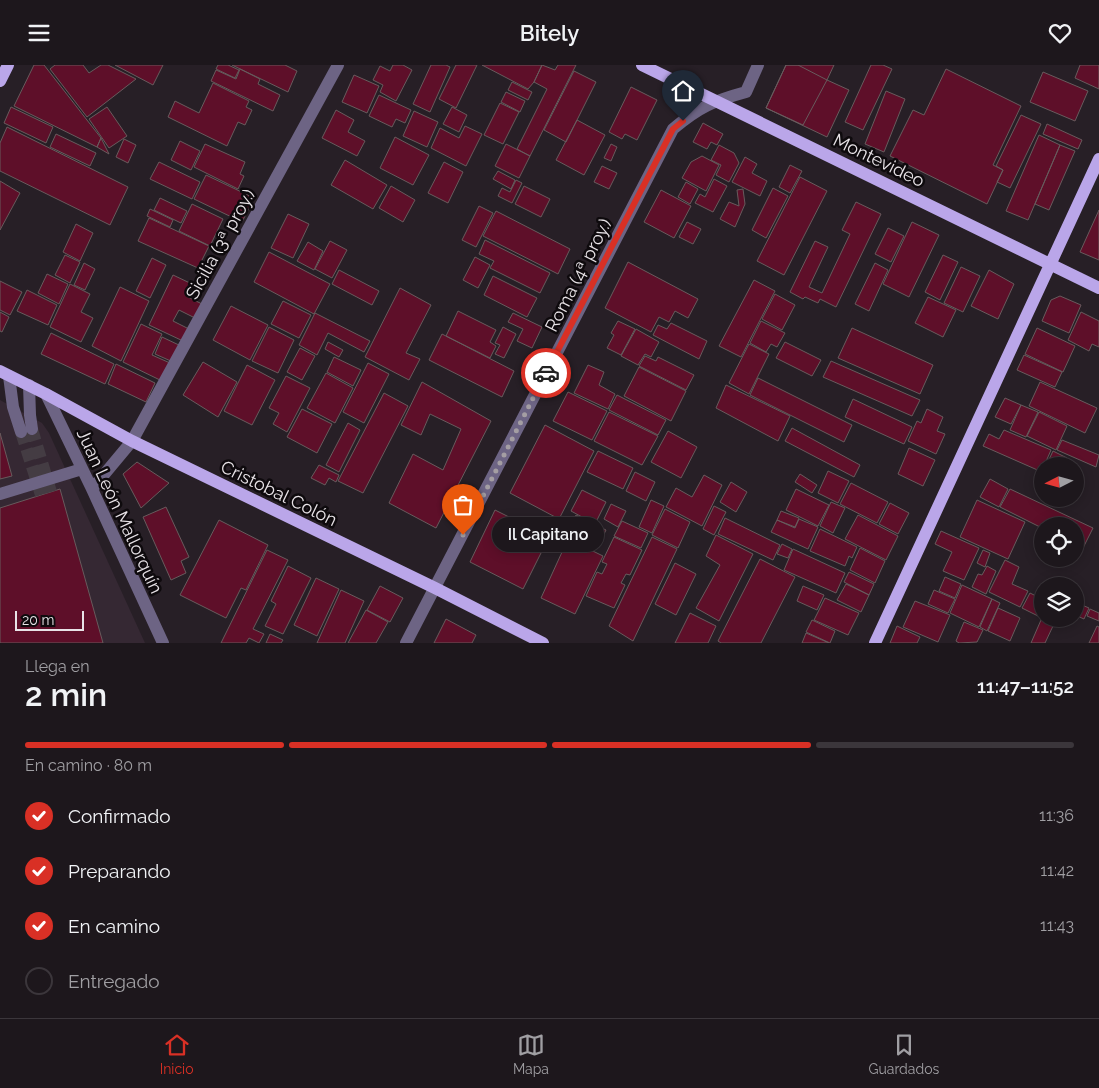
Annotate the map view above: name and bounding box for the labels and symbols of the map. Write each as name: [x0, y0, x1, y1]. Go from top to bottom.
pin: [662, 70, 704, 121]
street label: Montevideo: [830, 129, 928, 191]
street label: Sicilia (3ª proy.): [181, 185, 259, 303]
street label: Roma (4ª proy.): [540, 215, 616, 335]
courier: [521, 348, 571, 398]
street label: Juan León Mallorquín: [73, 425, 167, 597]
street label: Cristobal Colón: [217, 456, 341, 530]
north arrow: [1034, 457, 1084, 507]
pin: [442, 484, 484, 535]
callout: Il Capitano: [493, 517, 606, 553]
scale bar: [15, 608, 84, 631]

